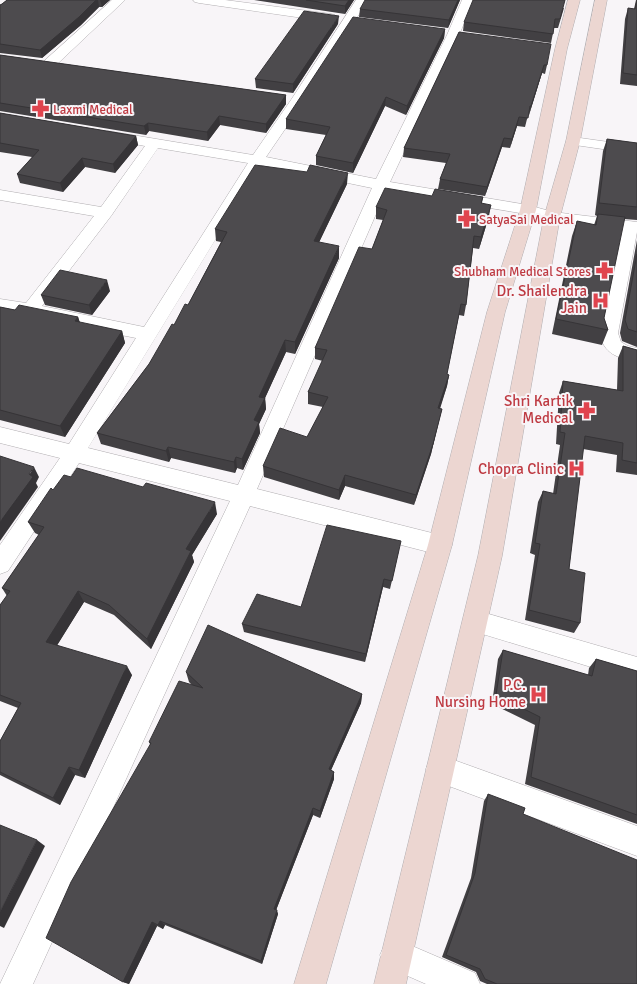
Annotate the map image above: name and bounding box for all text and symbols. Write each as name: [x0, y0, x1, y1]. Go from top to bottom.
pharmacy icon: Laxmi Medical: [30, 99, 50, 119]
place label: Laxmi Medical: [53, 102, 133, 118]
pharmacy icon: SatyaSai Medical: [456, 209, 476, 229]
place label: SatyaSai Medical: [479, 212, 574, 228]
pharmacy icon: Shubham Medical Stores: [594, 261, 614, 281]
place label: Shubham Medical Stores: [454, 264, 591, 280]
place label: Dr. Shailendra Jain: [496, 282, 587, 317]
hospital icon: Dr. Shailendra Jain: [590, 290, 610, 310]
place label: Shri Kartik Medical: [504, 392, 573, 427]
pharmacy icon: Shri Kartik Medical: [576, 400, 596, 420]
hospital icon: Chopra Clinic: [567, 459, 587, 479]
place label: Chopra Clinic: [478, 460, 564, 478]
place label: P.C. Nursing Home: [435, 676, 526, 711]
hospital icon: P.C. Nursing Home: [529, 684, 549, 704]

